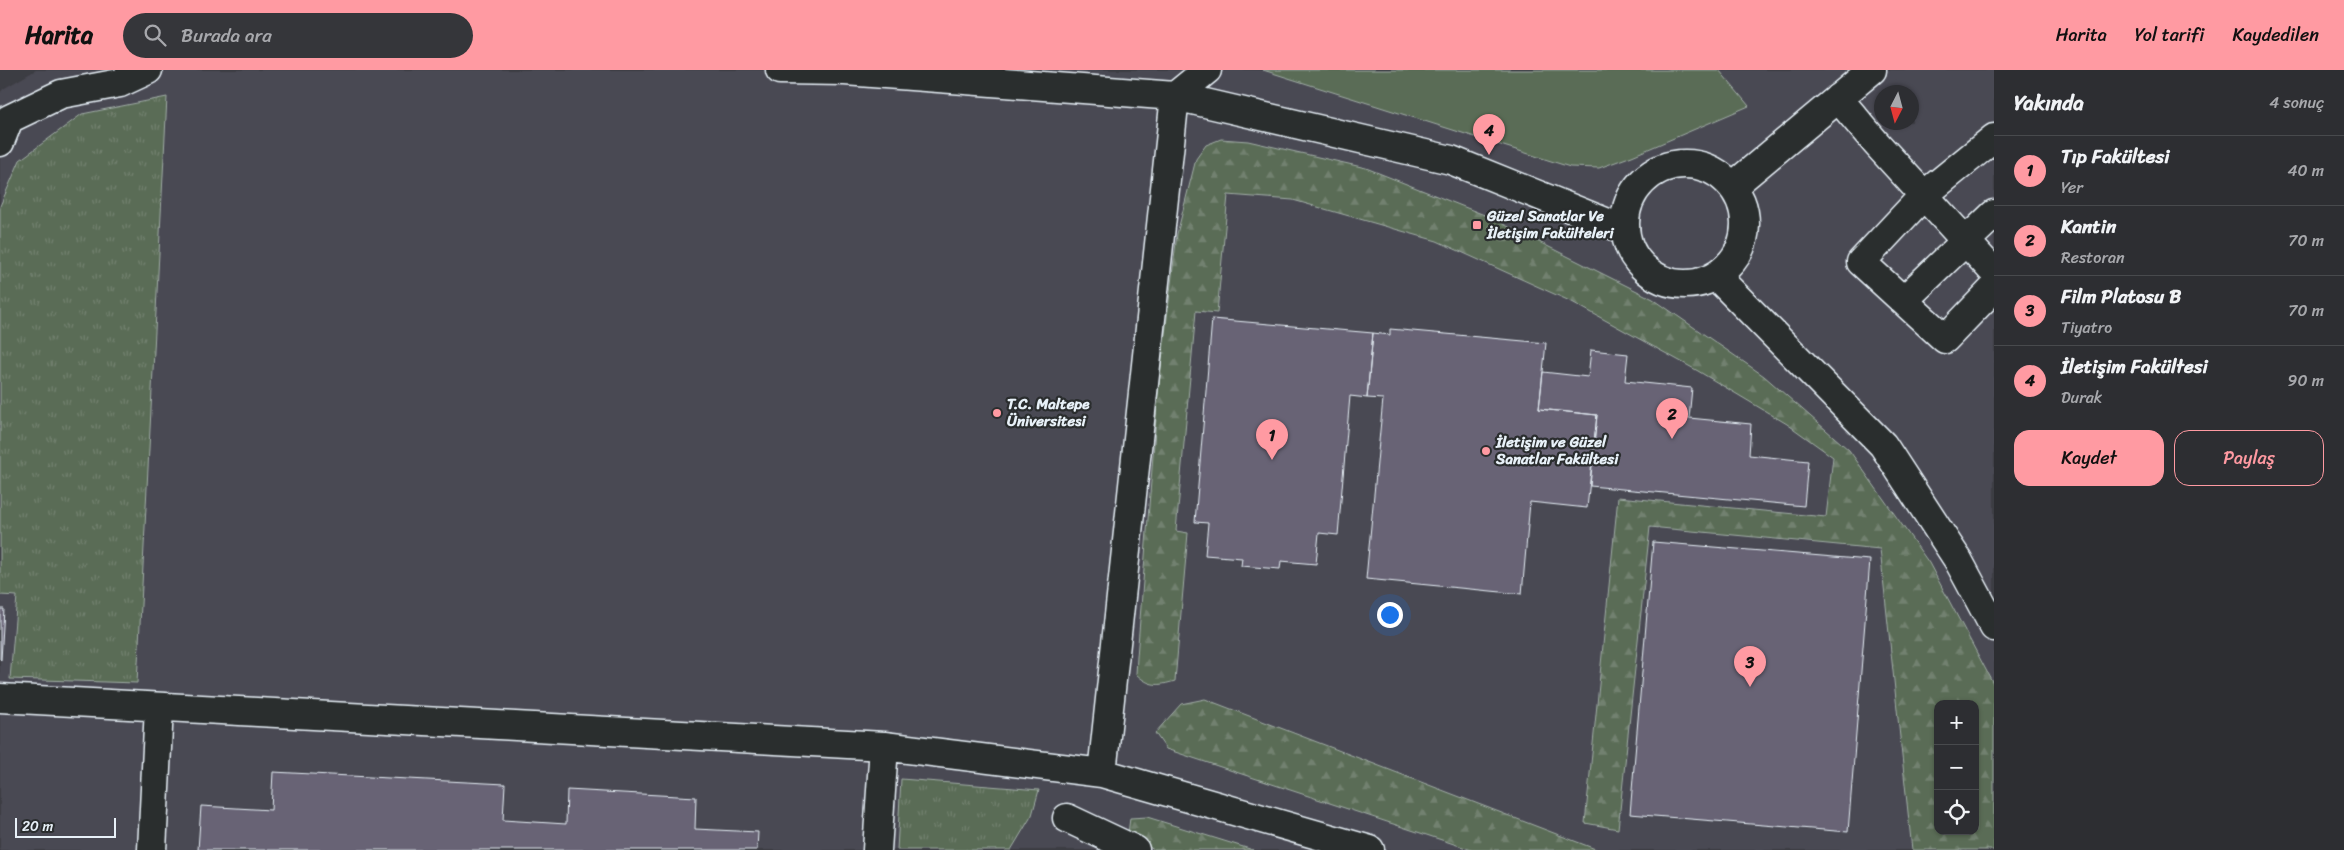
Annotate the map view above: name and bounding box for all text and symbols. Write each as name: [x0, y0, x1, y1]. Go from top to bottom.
search box: [123, 13, 473, 58]
text: Harita: [25, 14, 93, 56]
text: Burada ara: [181, 19, 272, 52]
text: Harita: [2056, 19, 2107, 51]
text: Yol tarifi: [2135, 19, 2204, 51]
text: Kaydedilen: [2232, 19, 2319, 51]
icon: search: [141, 21, 169, 49]
text: Yakında: [2014, 84, 2084, 122]
north arrow: [1874, 85, 1919, 130]
text: 4 sonuç: [2269, 88, 2324, 117]
pin: 4: [1473, 114, 1505, 155]
text: Tıp Fakültesi: [2061, 140, 2169, 173]
text: 1: [2027, 156, 2033, 185]
text: 40 m: [2287, 156, 2324, 185]
text: Yer: [2061, 173, 2083, 202]
place label: Güzel Sanatlar Ve İletişim Fakülteleri: [1486, 203, 1614, 246]
text: Kantin: [2061, 210, 2116, 243]
marker: Güzel Sanatlar Ve İletişim Fakülteleri: [1471, 219, 1483, 231]
text: 2: [2025, 226, 2035, 255]
text: 70 m: [2288, 226, 2324, 255]
text: Restoran: [2061, 243, 2125, 272]
text: Film Platosu B: [2061, 280, 2181, 313]
text: 3: [2026, 296, 2034, 325]
text: 70 m: [2288, 296, 2324, 325]
text: Tiyatro: [2061, 313, 2112, 342]
text: İletişim Fakültesi: [2061, 350, 2208, 383]
text: 4: [2025, 366, 2035, 395]
text: 90 m: [2288, 366, 2324, 395]
text: Durak: [2061, 383, 2102, 412]
place label: T.C. Maltepe Üniversitesi: [1007, 391, 1090, 434]
pin: 2: [1656, 398, 1688, 439]
marker: T.C. Maltepe Üniversitesi: [991, 407, 1003, 419]
pin: 1: [1256, 419, 1288, 460]
place label: İletişim ve Güzel Sanatlar Fakültesi: [1495, 429, 1619, 472]
button: Kaydet: [2014, 430, 2164, 486]
button: Paylaş: [2174, 430, 2324, 486]
marker: İletişim ve Güzel Sanatlar Fakültesi: [1480, 445, 1492, 457]
your location: [1377, 602, 1403, 628]
pin: 3: [1734, 646, 1766, 687]
map controls: [1934, 700, 1979, 835]
button: +: [1934, 700, 1979, 745]
button: −: [1934, 745, 1979, 790]
button: locate: [1934, 790, 1979, 835]
text: 20 m: [22, 814, 53, 839]
scale bar: [15, 815, 116, 838]

